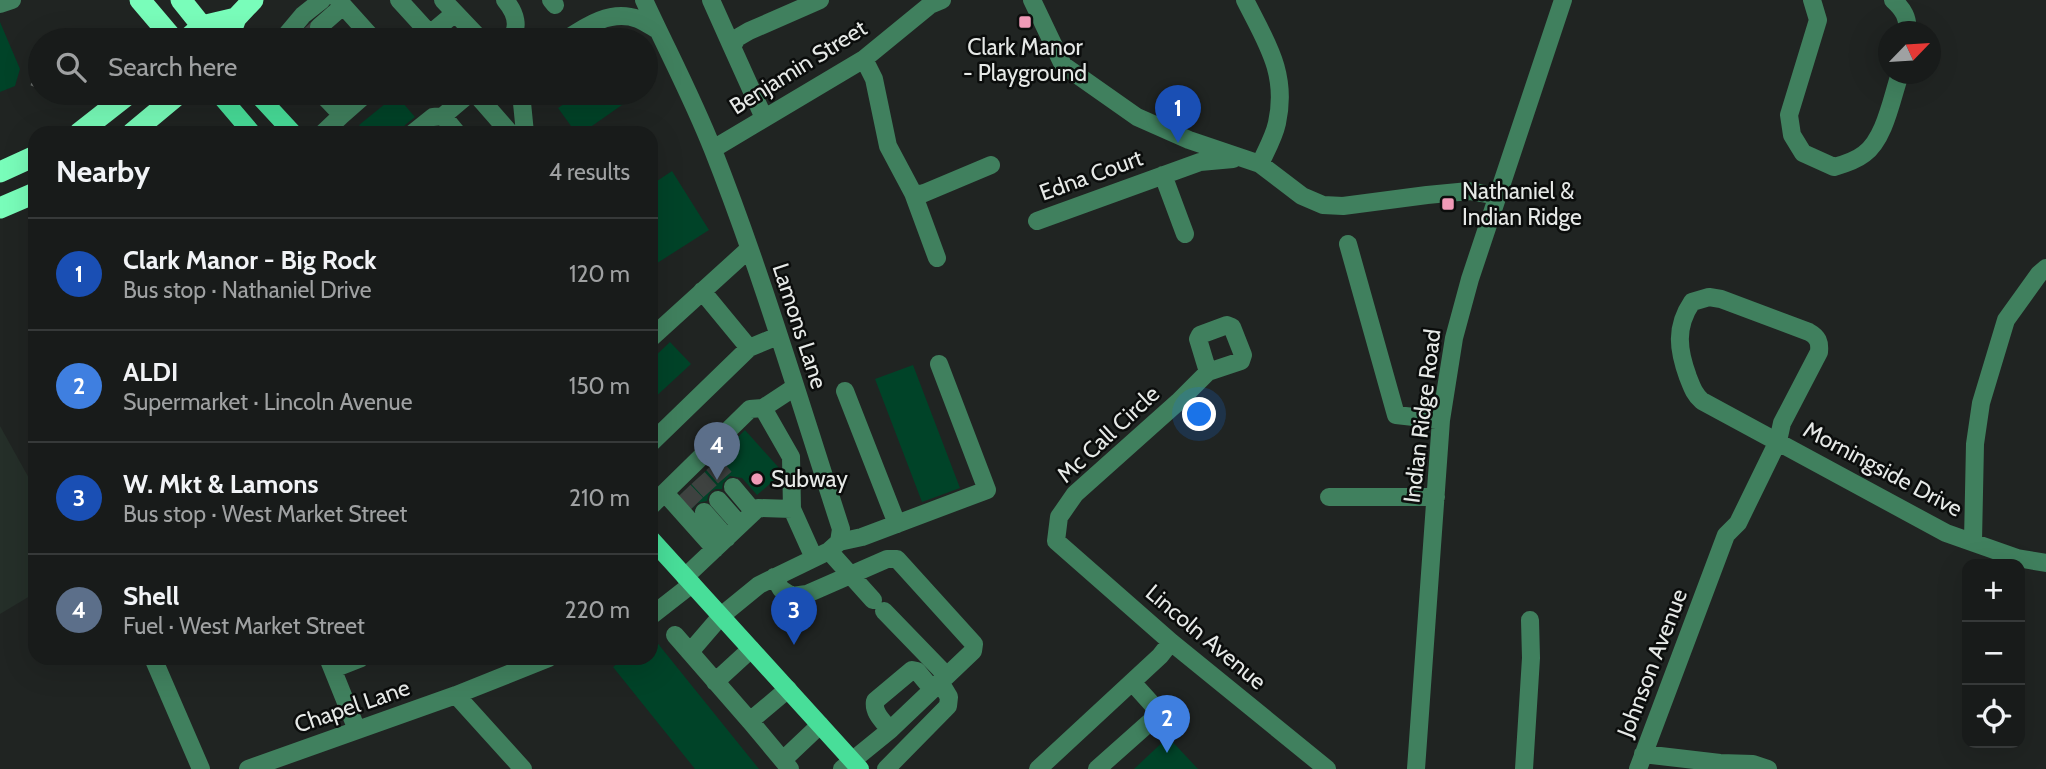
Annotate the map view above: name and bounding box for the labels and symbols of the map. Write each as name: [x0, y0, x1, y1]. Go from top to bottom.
street label: Benjamin Street: [724, 14, 872, 120]
marker: Clark Manor - Playground: [1017, 14, 1033, 30]
north arrow: [1878, 21, 1941, 84]
place label: Clark Manor - Playground: [963, 33, 1087, 87]
pin: 1: [1155, 85, 1201, 143]
street label: Edna Court: [1036, 143, 1147, 207]
place label: Nathaniel & Indian Ridge: [1462, 177, 1582, 231]
marker: Nathaniel & Indian Ridge: [1440, 196, 1456, 212]
street label: Lamons Lane: [767, 260, 833, 392]
street label: Indian Ridge Road: [1397, 328, 1447, 504]
street label: Mc Call Circle: [1051, 379, 1165, 488]
your location: [1182, 397, 1216, 431]
street label: Morningside Drive: [1799, 415, 1967, 523]
pin: 4: [694, 422, 740, 480]
place label: Subway: [771, 465, 848, 493]
marker: Subway: [749, 471, 765, 487]
street label: Lincoln Avenue: [1140, 579, 1272, 696]
street label: Johnson Avenue: [1611, 585, 1693, 742]
pin: 3: [771, 587, 817, 645]
street label: Chapel Lane: [291, 673, 414, 739]
pin: 2: [1144, 695, 1190, 753]

